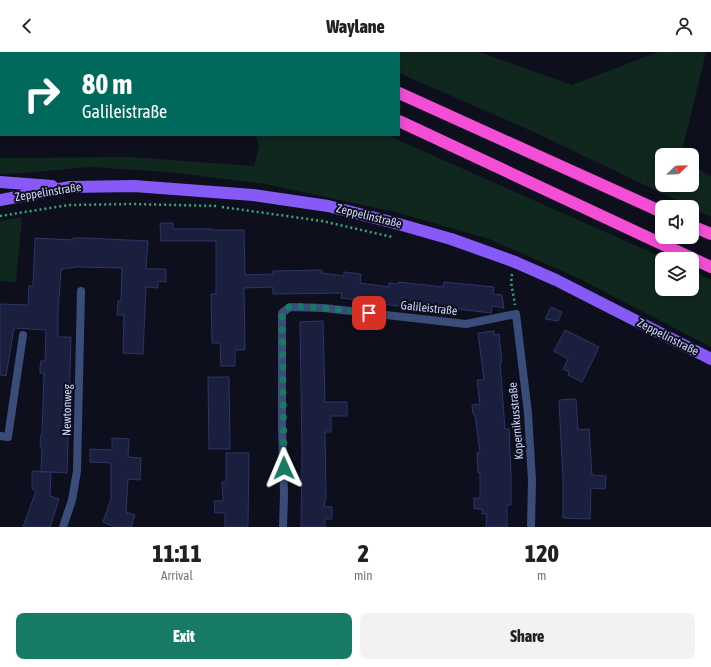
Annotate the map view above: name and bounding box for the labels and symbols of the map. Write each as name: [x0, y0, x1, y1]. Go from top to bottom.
north arrow: [655, 148, 699, 192]
street label: Zeppelinstraße: [14, 180, 82, 204]
street label: Zeppelinstraße: [335, 201, 403, 231]
pin: [352, 296, 386, 330]
street label: Galileistraße: [400, 298, 458, 318]
street label: Zeppelinstraße: [635, 316, 701, 358]
street label: Kopernikusstraße: [506, 382, 526, 460]
street label: Newtonweg: [60, 383, 74, 436]
position arrow: [263, 447, 305, 489]

